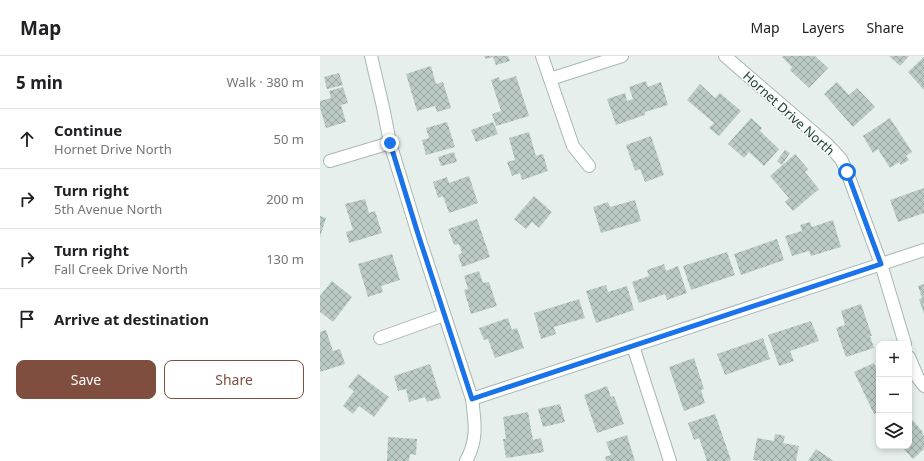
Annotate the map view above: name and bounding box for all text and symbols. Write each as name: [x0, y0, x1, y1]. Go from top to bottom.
text: Map: [20, 15, 61, 41]
text: Map: [751, 18, 780, 37]
text: Layers: [802, 18, 844, 37]
text: Share: [866, 18, 904, 37]
street label: Hornet Drive North: [739, 67, 839, 159]
text: 5 min: [16, 71, 63, 94]
text: Walk · 380 m: [226, 73, 304, 91]
text: Continue: [54, 120, 122, 140]
icon: ahead: [16, 128, 38, 150]
text: 50 m: [274, 130, 304, 148]
route end: [381, 134, 399, 152]
text: Hornet Drive North: [54, 140, 172, 158]
route start: [838, 163, 856, 181]
text: Turn right: [54, 180, 129, 200]
icon: right: [16, 188, 38, 210]
text: 200 m: [266, 190, 304, 208]
text: 5th Avenue North: [54, 200, 162, 218]
text: Turn right: [54, 240, 129, 260]
icon: right: [16, 248, 38, 270]
text: 130 m: [266, 250, 304, 268]
text: Fall Creek Drive North: [54, 260, 188, 278]
icon: arrive: [16, 308, 38, 330]
text: Arrive at destination: [54, 309, 209, 329]
map controls: [876, 341, 912, 449]
button: +: [876, 341, 912, 377]
button: Save: [16, 360, 156, 399]
button: Share: [164, 360, 304, 399]
button: −: [876, 377, 912, 413]
button: layers: [876, 413, 912, 449]

